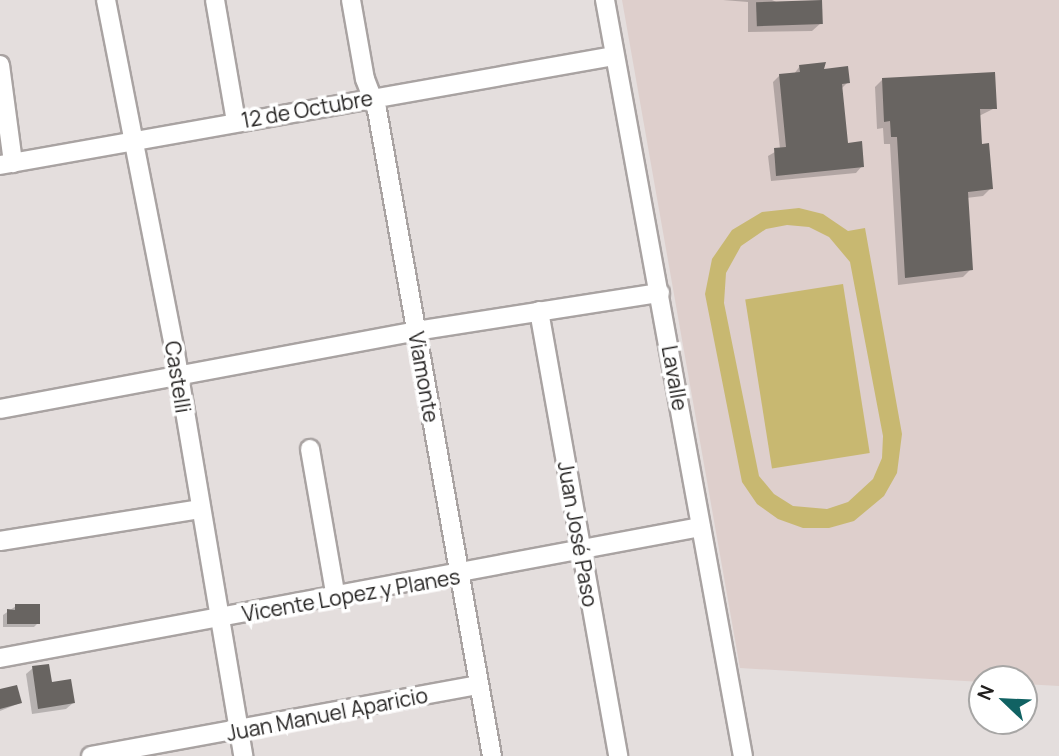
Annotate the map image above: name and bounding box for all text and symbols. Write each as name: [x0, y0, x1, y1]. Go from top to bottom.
street label: 12 de Octubre: [239, 85, 375, 133]
street label: Viamonte: [404, 330, 444, 424]
street label: Castelli: [160, 339, 196, 415]
street label: Lavalle: [657, 343, 693, 413]
street label: Juan José Paso: [553, 459, 603, 609]
street label: Vicente Lopez y Planes: [240, 563, 462, 627]
north arrow: [968, 665, 1038, 735]
text: N: [971, 681, 1000, 704]
street label: Juan Manuel Aparicio: [224, 682, 430, 746]

